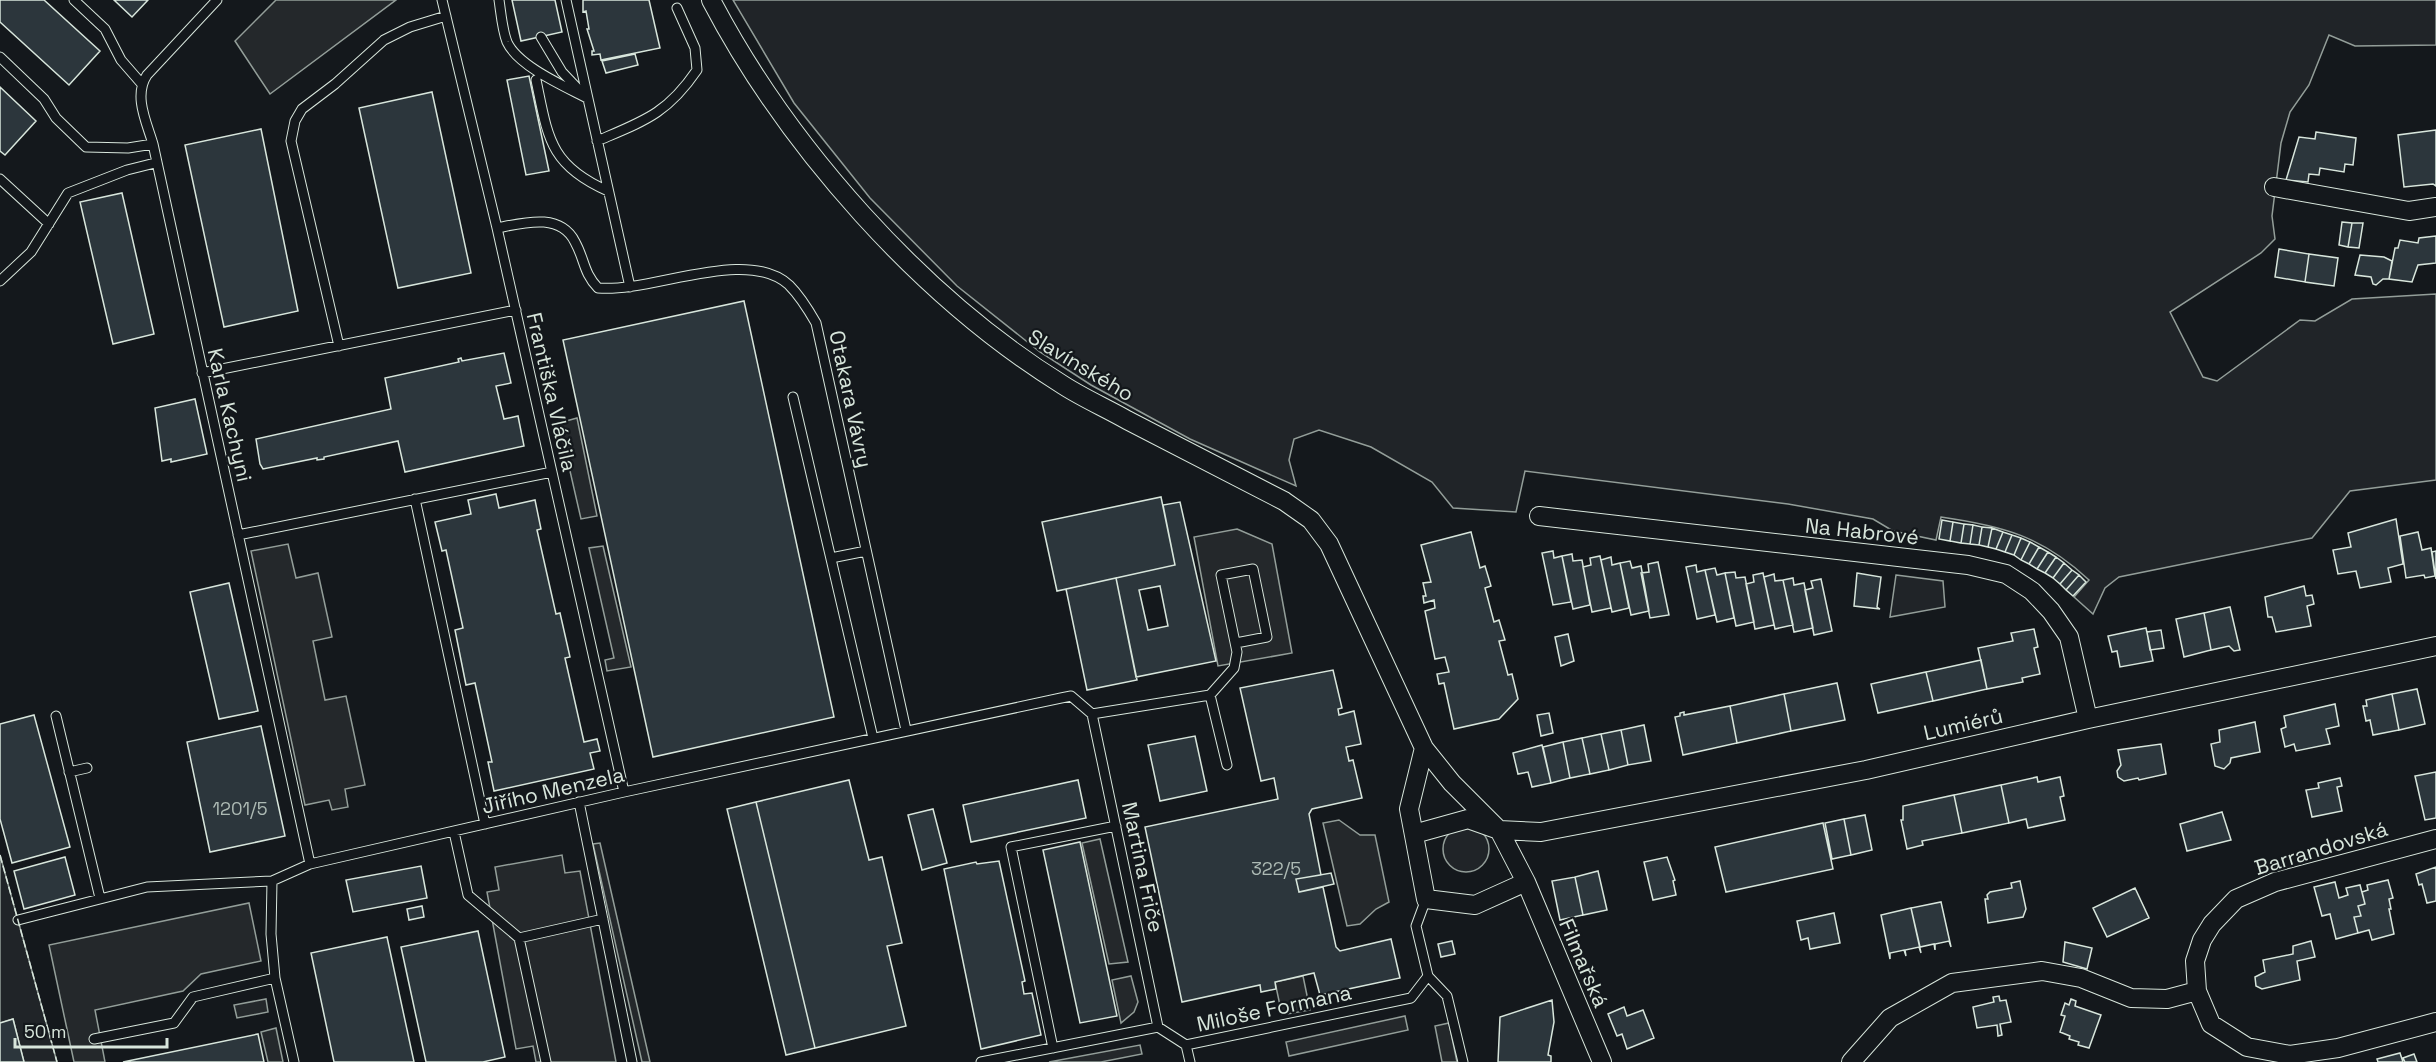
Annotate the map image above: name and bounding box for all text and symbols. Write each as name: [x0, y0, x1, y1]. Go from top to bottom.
street label: Františka Vláčila: [521, 310, 583, 474]
street label: Slavínského: [1023, 323, 1139, 407]
street label: Otakara Vávry: [823, 328, 879, 470]
street label: Karla Kachyni: [202, 346, 258, 484]
street label: Na Habrové: [1804, 512, 1920, 550]
street label: Lumiérů: [1921, 702, 2005, 746]
street label: Jiřího Menzela: [479, 760, 627, 820]
house number: 1201/5: [213, 797, 267, 820]
street label: Martina Friče: [1116, 799, 1170, 935]
street label: Barrandovská: [2251, 815, 2391, 881]
house number: 322/5: [1251, 857, 1301, 880]
street label: Filmařská: [1553, 915, 1615, 1011]
street label: Miloše Formana: [1194, 978, 1354, 1038]
scale bar: [15, 1011, 166, 1049]
text: 50 m: [24, 1020, 66, 1043]

